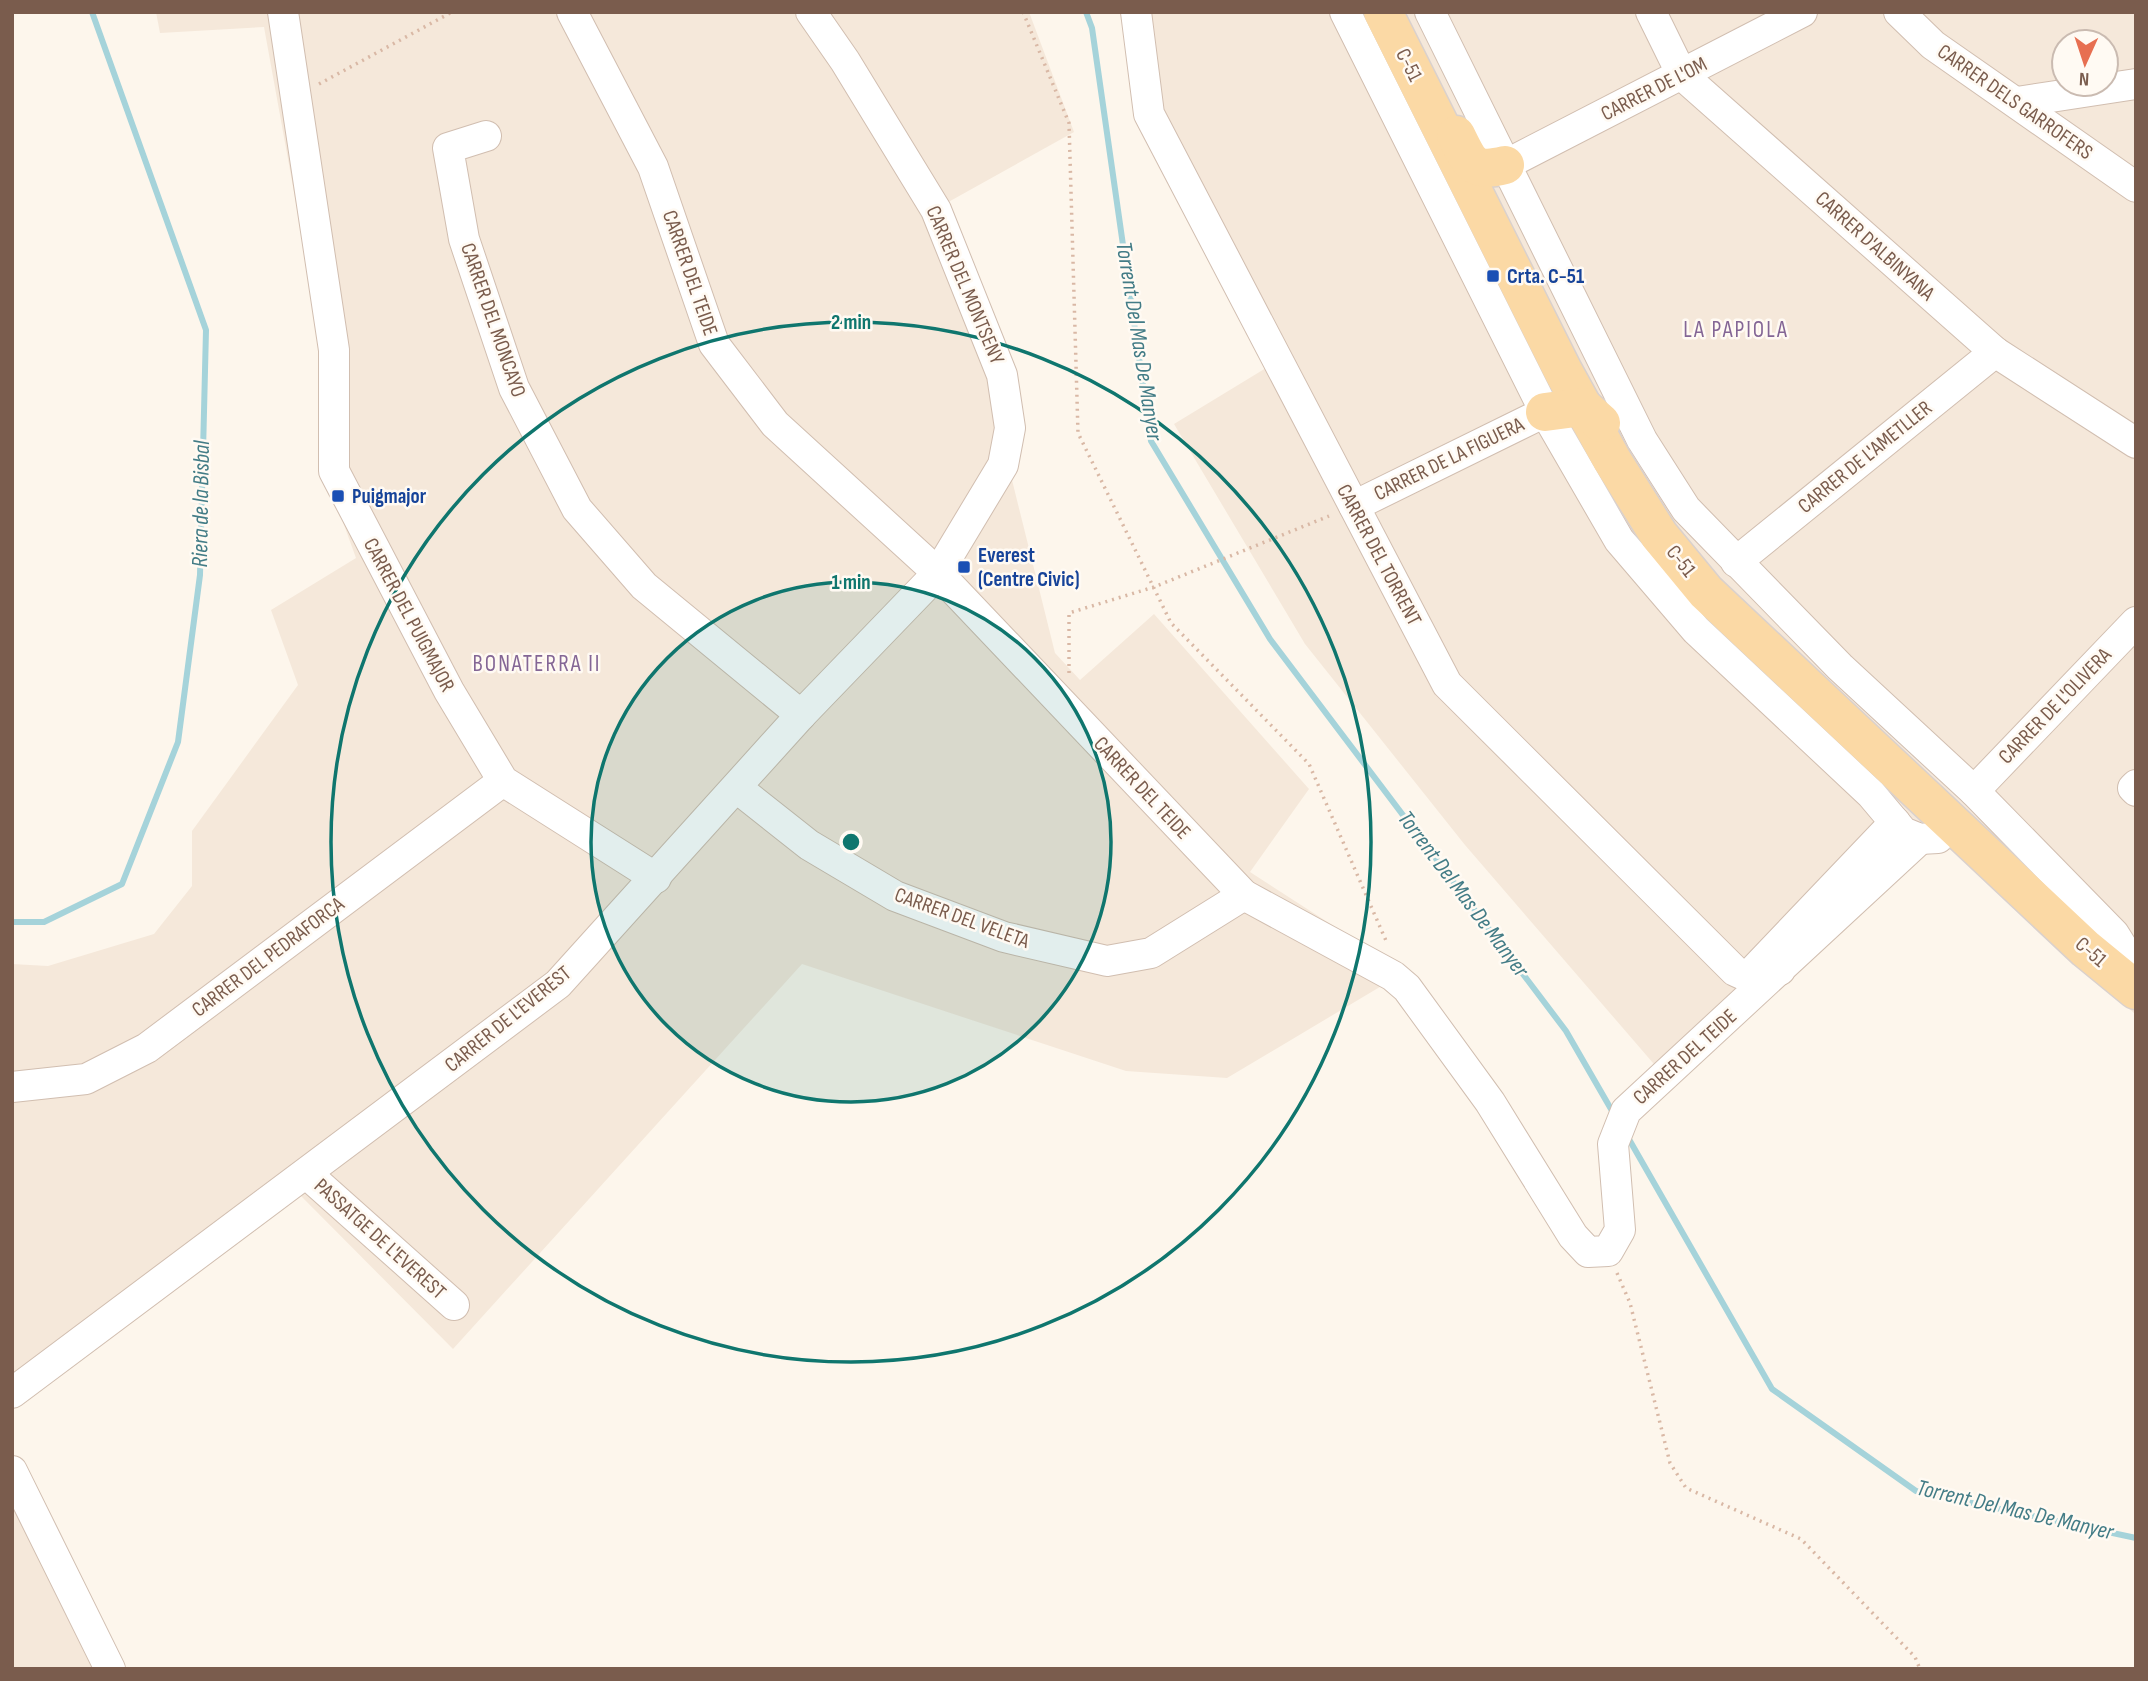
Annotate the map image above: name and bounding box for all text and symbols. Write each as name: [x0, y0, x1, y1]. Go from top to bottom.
north arrow: [2050, 28, 2120, 98]
street label: CARRER DELS GARROFERS: [1932, 39, 2098, 165]
street label: C-51: [1390, 44, 1428, 86]
street label: CARRER DE L'OM: [1597, 52, 1711, 126]
text: N: [2079, 67, 2090, 90]
street label: CARRER D'ALBINYANA: [1810, 186, 1940, 307]
street label: CARRER DEL MONTSENY: [920, 202, 1010, 368]
street label: CARRER DEL TEIDE: [657, 207, 723, 339]
street label: CARRER DEL MONCAYO: [455, 240, 531, 400]
water label: Torrent Del Mas De Manyer: [1109, 240, 1169, 444]
place label: Crta. C-51: [1507, 264, 1584, 289]
marker: Crta. C-51: [1485, 268, 1501, 284]
text: 2 min: [831, 310, 871, 335]
district label: LA PAPIOLA: [1683, 316, 1789, 344]
street label: CARRER DE L'AMETLLER: [1793, 395, 1937, 519]
street label: CARRER DE LA FIGUERA: [1370, 411, 1529, 506]
water label: Riera de la Bisbal: [186, 440, 216, 568]
street label: CARRER DEL TORRENT: [1331, 480, 1427, 630]
place label: Puigmajor: [352, 484, 427, 509]
marker: Puigmajor: [330, 488, 346, 504]
street label: CARRER DEL PUIGMAJOR: [358, 534, 460, 696]
street label: C-51: [1661, 540, 1702, 582]
place label: Everest (Centre Civic): [978, 543, 1080, 592]
marker: Everest (Centre Civic): [956, 559, 972, 575]
text: 1 min: [831, 570, 871, 595]
street label: CARRER DE L'OLIVERA: [1993, 642, 2117, 769]
district label: BONATERRA II: [473, 650, 601, 678]
street label: CARRER DEL TEIDE: [1088, 732, 1196, 844]
water label: Torrent Del Mas De Manyer: [1391, 805, 1536, 984]
centre of rings: [839, 830, 863, 854]
street label: CARRER DEL VELETA: [891, 882, 1034, 954]
street label: CARRER DEL PEDRAFORCA: [187, 891, 350, 1022]
street label: C-51: [2070, 932, 2112, 973]
street label: CARRER DE L'EVEREST: [440, 960, 576, 1077]
street label: CARRER DEL TEIDE: [1628, 1004, 1742, 1110]
street label: PASSATGE DE L'EVEREST: [309, 1173, 451, 1305]
water label: Torrent Del Mas De Manyer: [1914, 1474, 2118, 1547]

